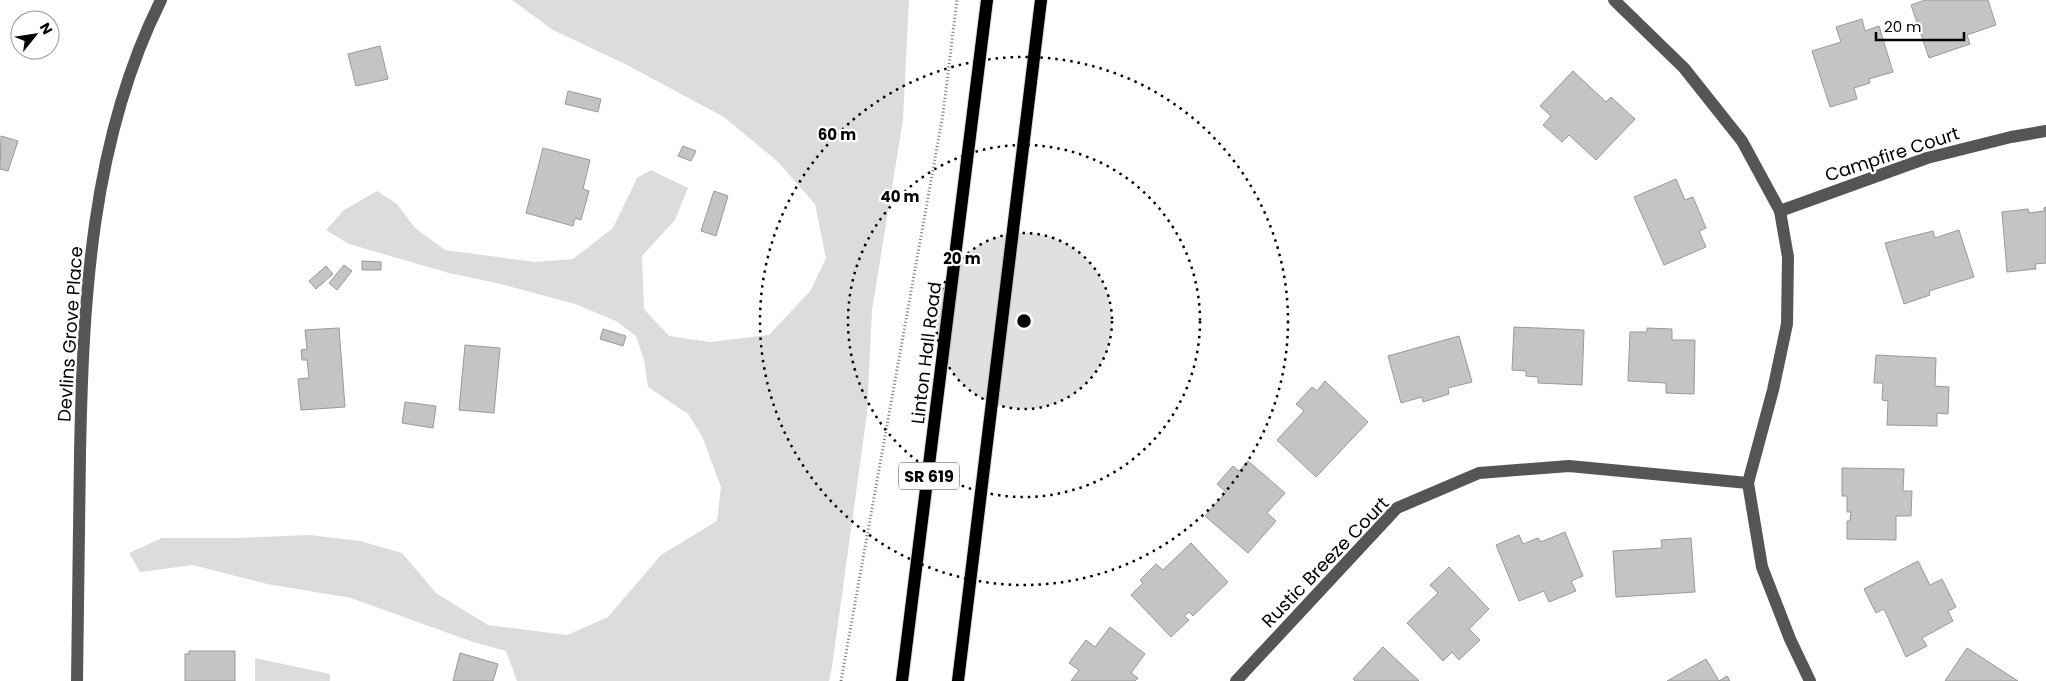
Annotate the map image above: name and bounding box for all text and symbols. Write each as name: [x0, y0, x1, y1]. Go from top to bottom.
north arrow: [10, 10, 60, 60]
scale bar: [1876, 10, 1964, 42]
text: 20 m: [1884, 16, 1922, 37]
text: N: [35, 19, 58, 38]
street label: Campfire Court: [1822, 120, 1962, 188]
text: 60 m: [818, 124, 856, 145]
text: 40 m: [880, 186, 920, 207]
street label: Devlins Grove Place: [51, 245, 89, 423]
text: 20 m: [943, 248, 981, 269]
street label: Linton Hall Road: [905, 280, 947, 426]
centre of rings: [1015, 312, 1033, 330]
road number: SR 619: [899, 462, 959, 490]
street label: Rustic Breeze Court: [1256, 491, 1394, 633]

